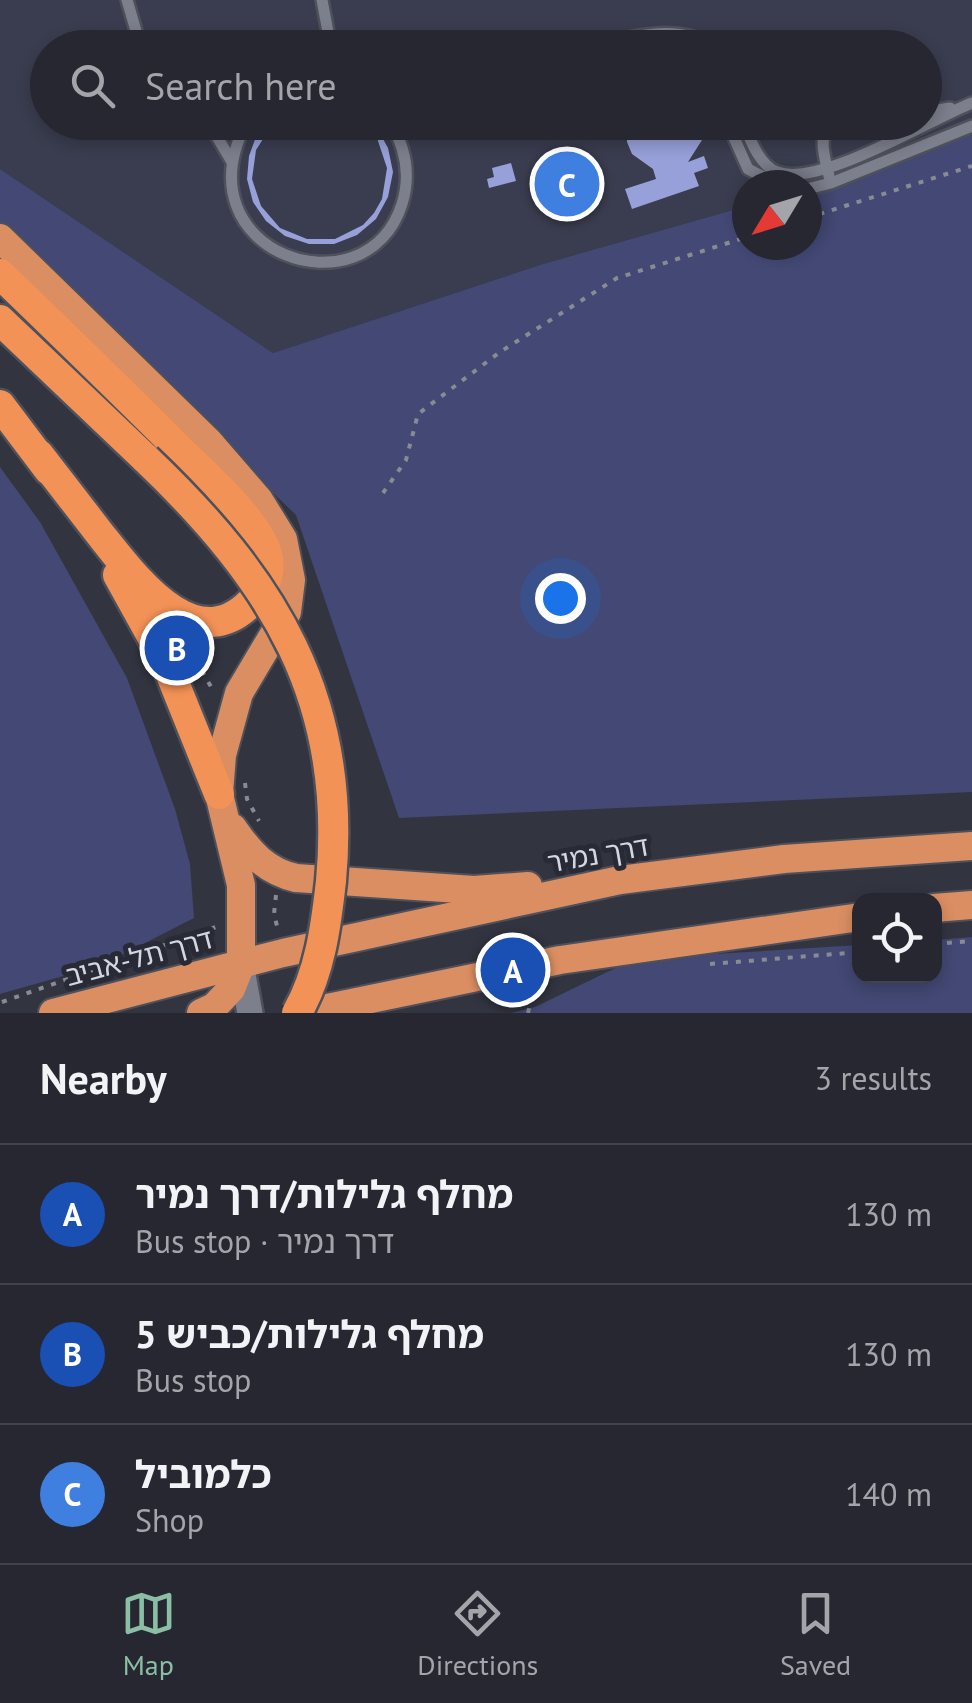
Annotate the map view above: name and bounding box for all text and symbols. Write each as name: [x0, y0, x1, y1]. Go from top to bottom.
search box: [30, 30, 942, 140]
icon: search: [65, 58, 120, 113]
text: Search here: [145, 61, 337, 110]
pin: C: [534, 146, 600, 222]
north arrow: [732, 170, 822, 260]
your location: [535, 573, 586, 624]
pin: B: [144, 610, 210, 686]
street label: דרך נמיר: [544, 826, 652, 881]
map controls: [852, 893, 942, 983]
button: locate: [852, 893, 942, 983]
street label: דרך תל-אביב: [61, 919, 217, 994]
pin: A: [480, 932, 546, 1008]
text: Nearby: [40, 1051, 167, 1106]
text: 3 results: [814, 1057, 932, 1099]
text: מחלף גלילות/דרך נמיר: [135, 1169, 513, 1218]
text: A: [63, 1193, 82, 1235]
text: 130 m: [845, 1193, 932, 1235]
text: Bus stop · דרך נמיר: [135, 1220, 394, 1262]
text: מחלף גלילות/כביש 5: [135, 1309, 484, 1358]
text: B: [63, 1333, 82, 1375]
text: 130 m: [845, 1333, 932, 1375]
text: Bus stop: [135, 1359, 251, 1401]
text: כלמוביל: [135, 1449, 272, 1498]
text: C: [64, 1473, 81, 1515]
text: 140 m: [845, 1473, 932, 1515]
text: Shop: [135, 1499, 204, 1541]
tab: Map: [121, 1586, 176, 1683]
tab: Directions: [417, 1586, 538, 1683]
tab: Saved: [780, 1586, 851, 1683]

